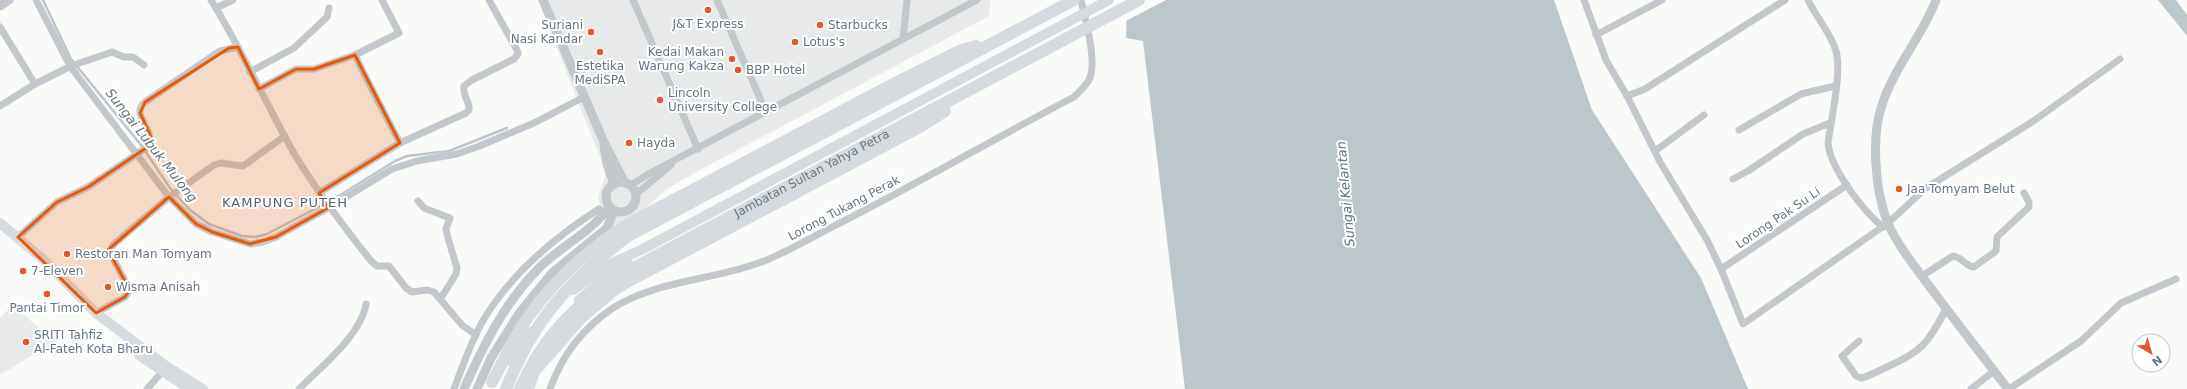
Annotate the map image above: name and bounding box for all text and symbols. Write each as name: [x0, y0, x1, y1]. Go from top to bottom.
marker: J&T Express: [703, 5, 713, 15]
place label: J&T Express: [672, 17, 743, 31]
place label: Suriani Nasi Kandar: [511, 18, 583, 46]
place label: Starbucks: [828, 18, 888, 32]
marker: Starbucks: [815, 20, 825, 30]
marker: Suriani Nasi Kandar: [586, 27, 596, 37]
place label: Lotus's: [803, 35, 845, 49]
marker: Lotus's: [790, 37, 800, 47]
place label: Kedai Makan Warung Kakza: [638, 45, 724, 73]
marker: Estetika MediSPA: [595, 47, 605, 57]
marker: Kedai Makan Warung Kakza: [727, 54, 737, 64]
place label: Estetika MediSPA: [575, 59, 626, 87]
place label: BBP Hotel: [746, 63, 805, 77]
marker: BBP Hotel: [733, 65, 743, 75]
water label: Sungai Lubuk Mulong: [103, 86, 201, 205]
place label: Lincoln University College: [668, 86, 777, 114]
marker: Lincoln University College: [655, 95, 665, 105]
street label: Jambatan Sultan Yahya Petra: [731, 127, 892, 221]
place label: Hayda: [637, 136, 675, 150]
marker: Hayda: [624, 138, 634, 148]
water label: Sungai Kelantan: [1333, 141, 1358, 247]
street label: Lorong Tukang Perak: [786, 173, 902, 243]
place label: Jaa Tomyam Belut: [1906, 182, 2015, 196]
marker: Jaa Tomyam Belut: [1894, 184, 1904, 194]
street label: Lorong Pak Su Li: [1733, 185, 1823, 251]
district label: KAMPUNG PUTEH: [222, 195, 348, 210]
place label: Restoran Man Tomyam: [75, 247, 212, 261]
marker: Restoran Man Tomyam: [62, 249, 72, 259]
place label: 7-Eleven: [31, 264, 83, 278]
marker: 7-Eleven: [18, 266, 28, 276]
place label: Wisma Anisah: [116, 280, 200, 294]
marker: Wisma Anisah: [103, 282, 113, 292]
marker: Pantai Timor: [42, 289, 52, 299]
place label: Pantai Timor: [9, 301, 85, 315]
place label: SRITI Tahfiz Al-Fateh Kota Bharu: [34, 328, 153, 356]
north arrow: [2131, 333, 2171, 373]
marker: SRITI Tahfiz Al-Fateh Kota Bharu: [21, 337, 31, 347]
text: N: [2149, 353, 2164, 368]

